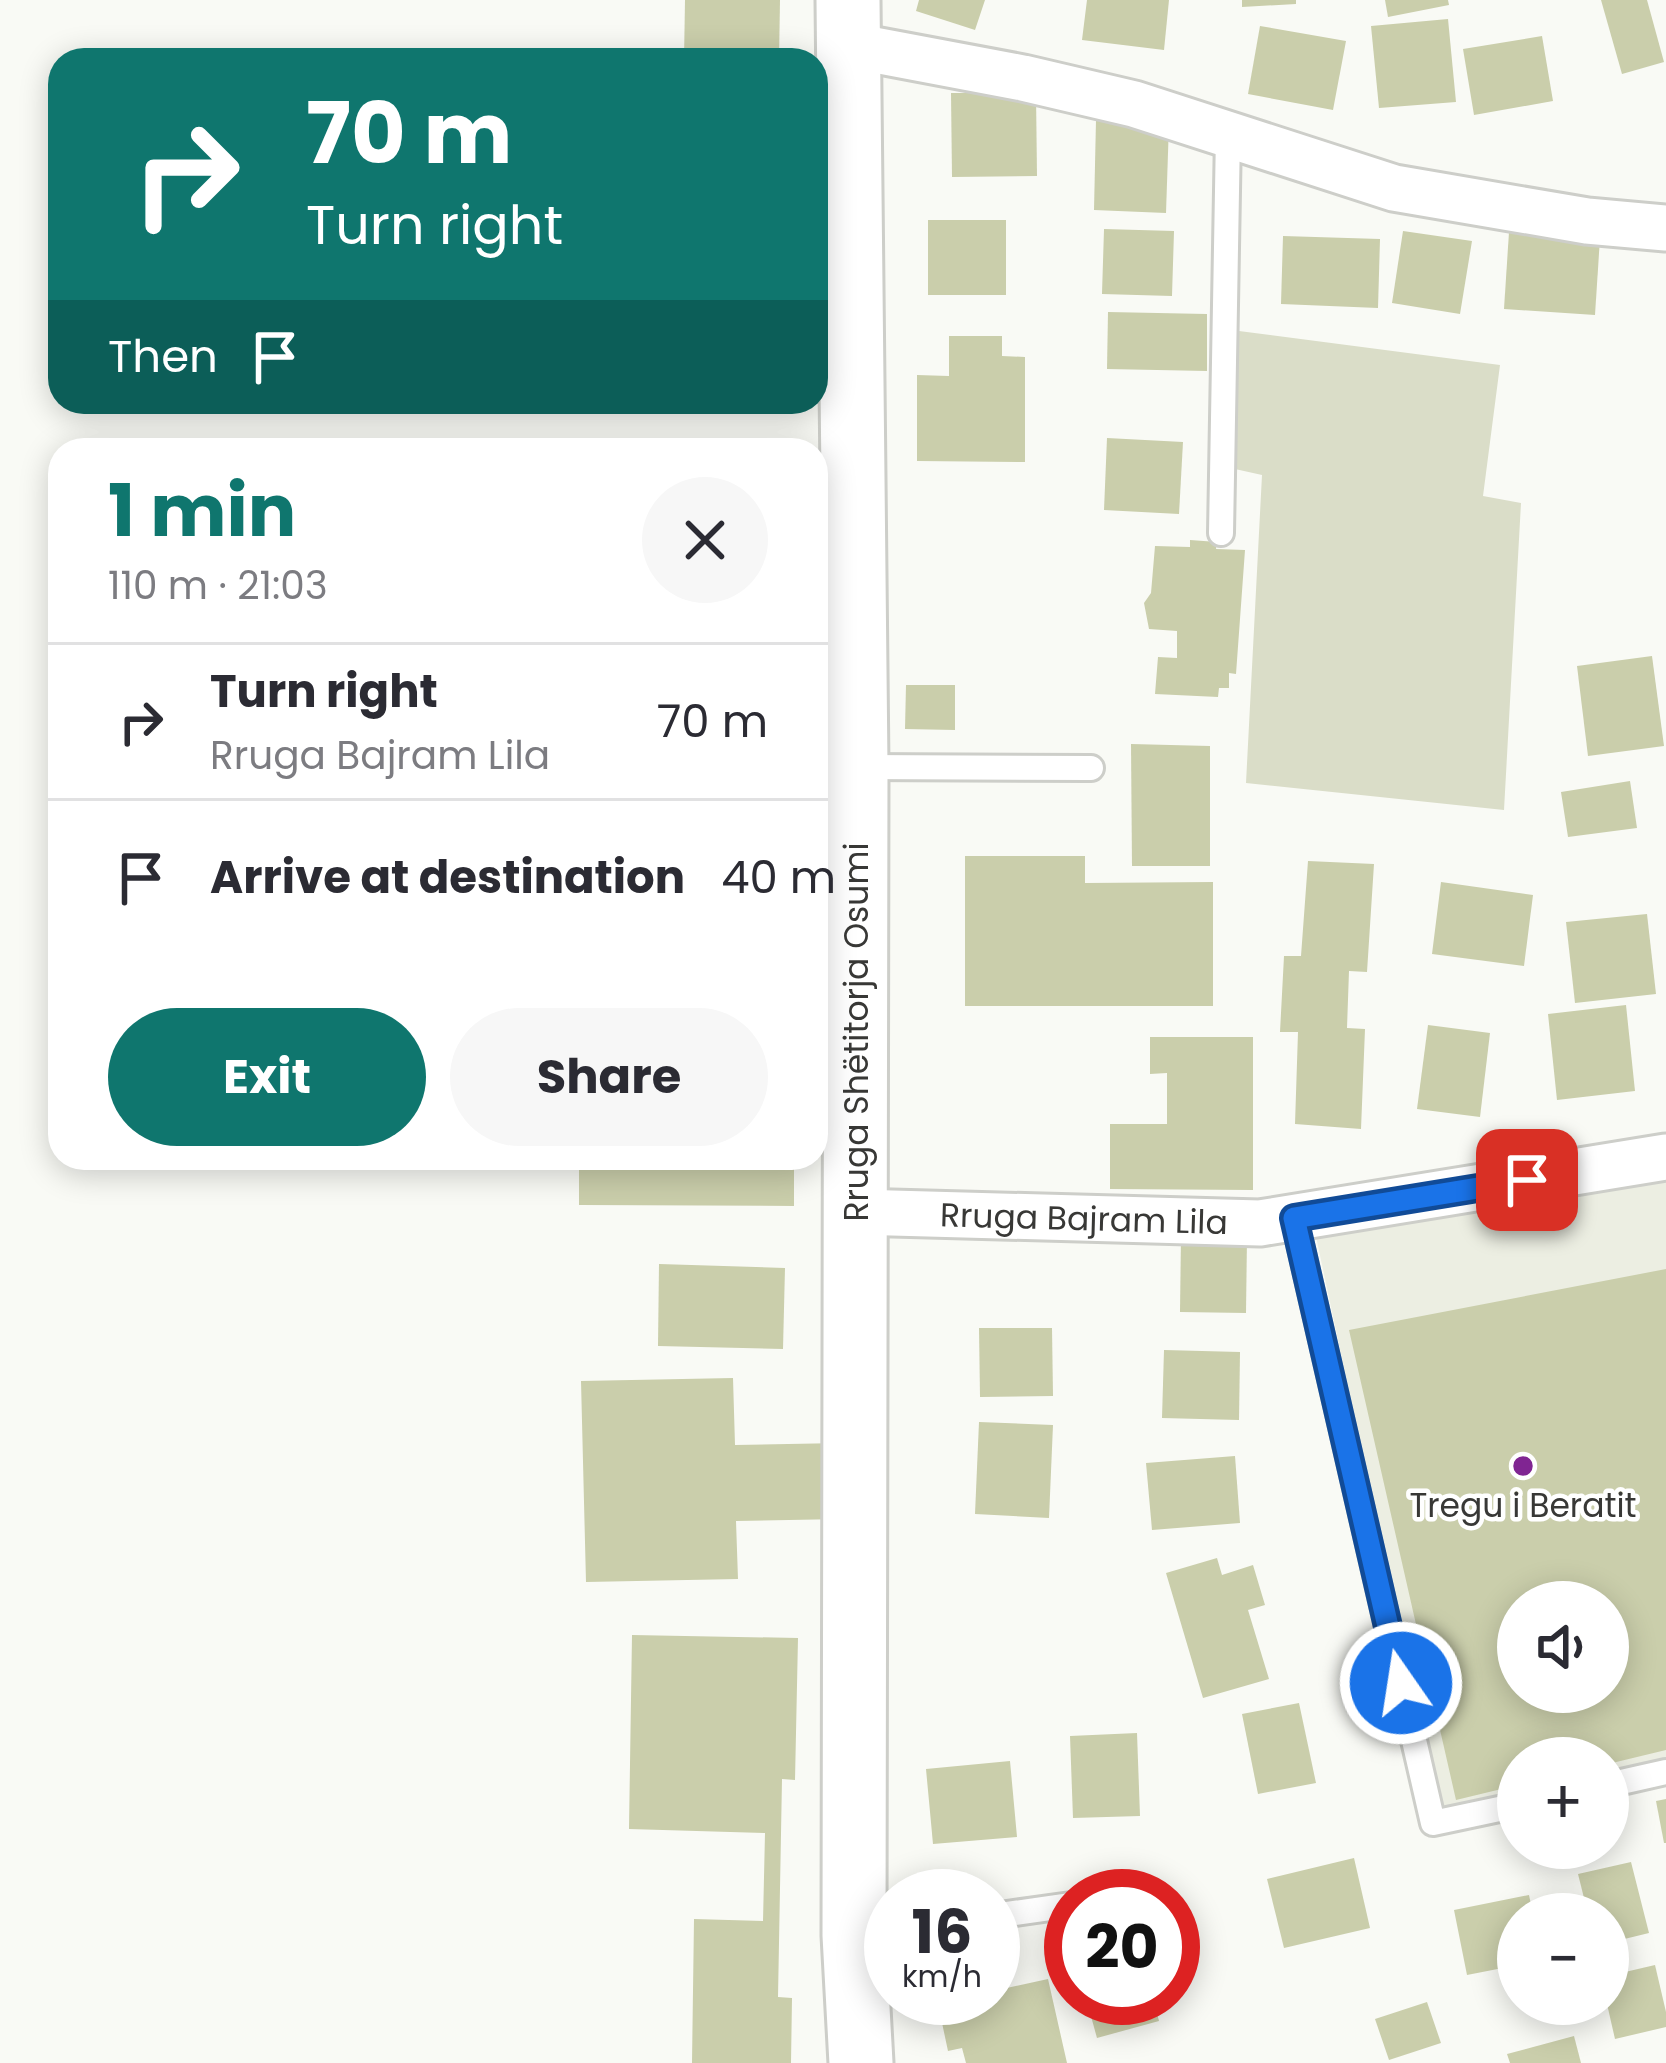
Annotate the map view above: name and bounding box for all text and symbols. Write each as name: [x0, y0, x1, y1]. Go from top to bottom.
text: 70 m: [306, 75, 512, 192]
icon: right: [108, 96, 264, 252]
text: Turn right: [306, 187, 563, 263]
icon: arrive: [242, 324, 308, 390]
text: Then: [108, 325, 218, 388]
text: 1 min: [108, 460, 296, 561]
button: close: [642, 477, 768, 603]
text: 110 m · 21:03: [108, 558, 328, 613]
text: Turn right: [210, 660, 438, 723]
icon: right: [108, 689, 174, 755]
text: 70 m: [657, 690, 768, 753]
text: Rruga Bajram Lila: [210, 728, 550, 783]
street label: Rruga Shëtitorja Osumi: [833, 842, 880, 1222]
icon: arrive: [108, 845, 174, 911]
text: Arrive at destination: [210, 846, 685, 909]
text: 40 m: [721, 846, 836, 909]
button: Exit: [108, 1008, 426, 1146]
button: Share: [450, 1008, 768, 1146]
pin: [1476, 1129, 1578, 1231]
icon: arrive: [1494, 1147, 1560, 1213]
street label: Rruga Bajram Lila: [939, 1191, 1228, 1246]
marker: Tregu i Beratit: [1510, 1453, 1536, 1479]
place label: Tregu i Beratit: [1409, 1482, 1637, 1529]
map controls: [1497, 1581, 1629, 2025]
button: sound: [1497, 1581, 1629, 1713]
position arrow: [1338, 1620, 1464, 1746]
button: +: [1497, 1737, 1629, 1869]
speed limit sign: 20: [1044, 1869, 1200, 2025]
text: 16: [912, 1890, 972, 1974]
button: −: [1497, 1893, 1629, 2025]
text: km/h: [902, 1955, 982, 1998]

